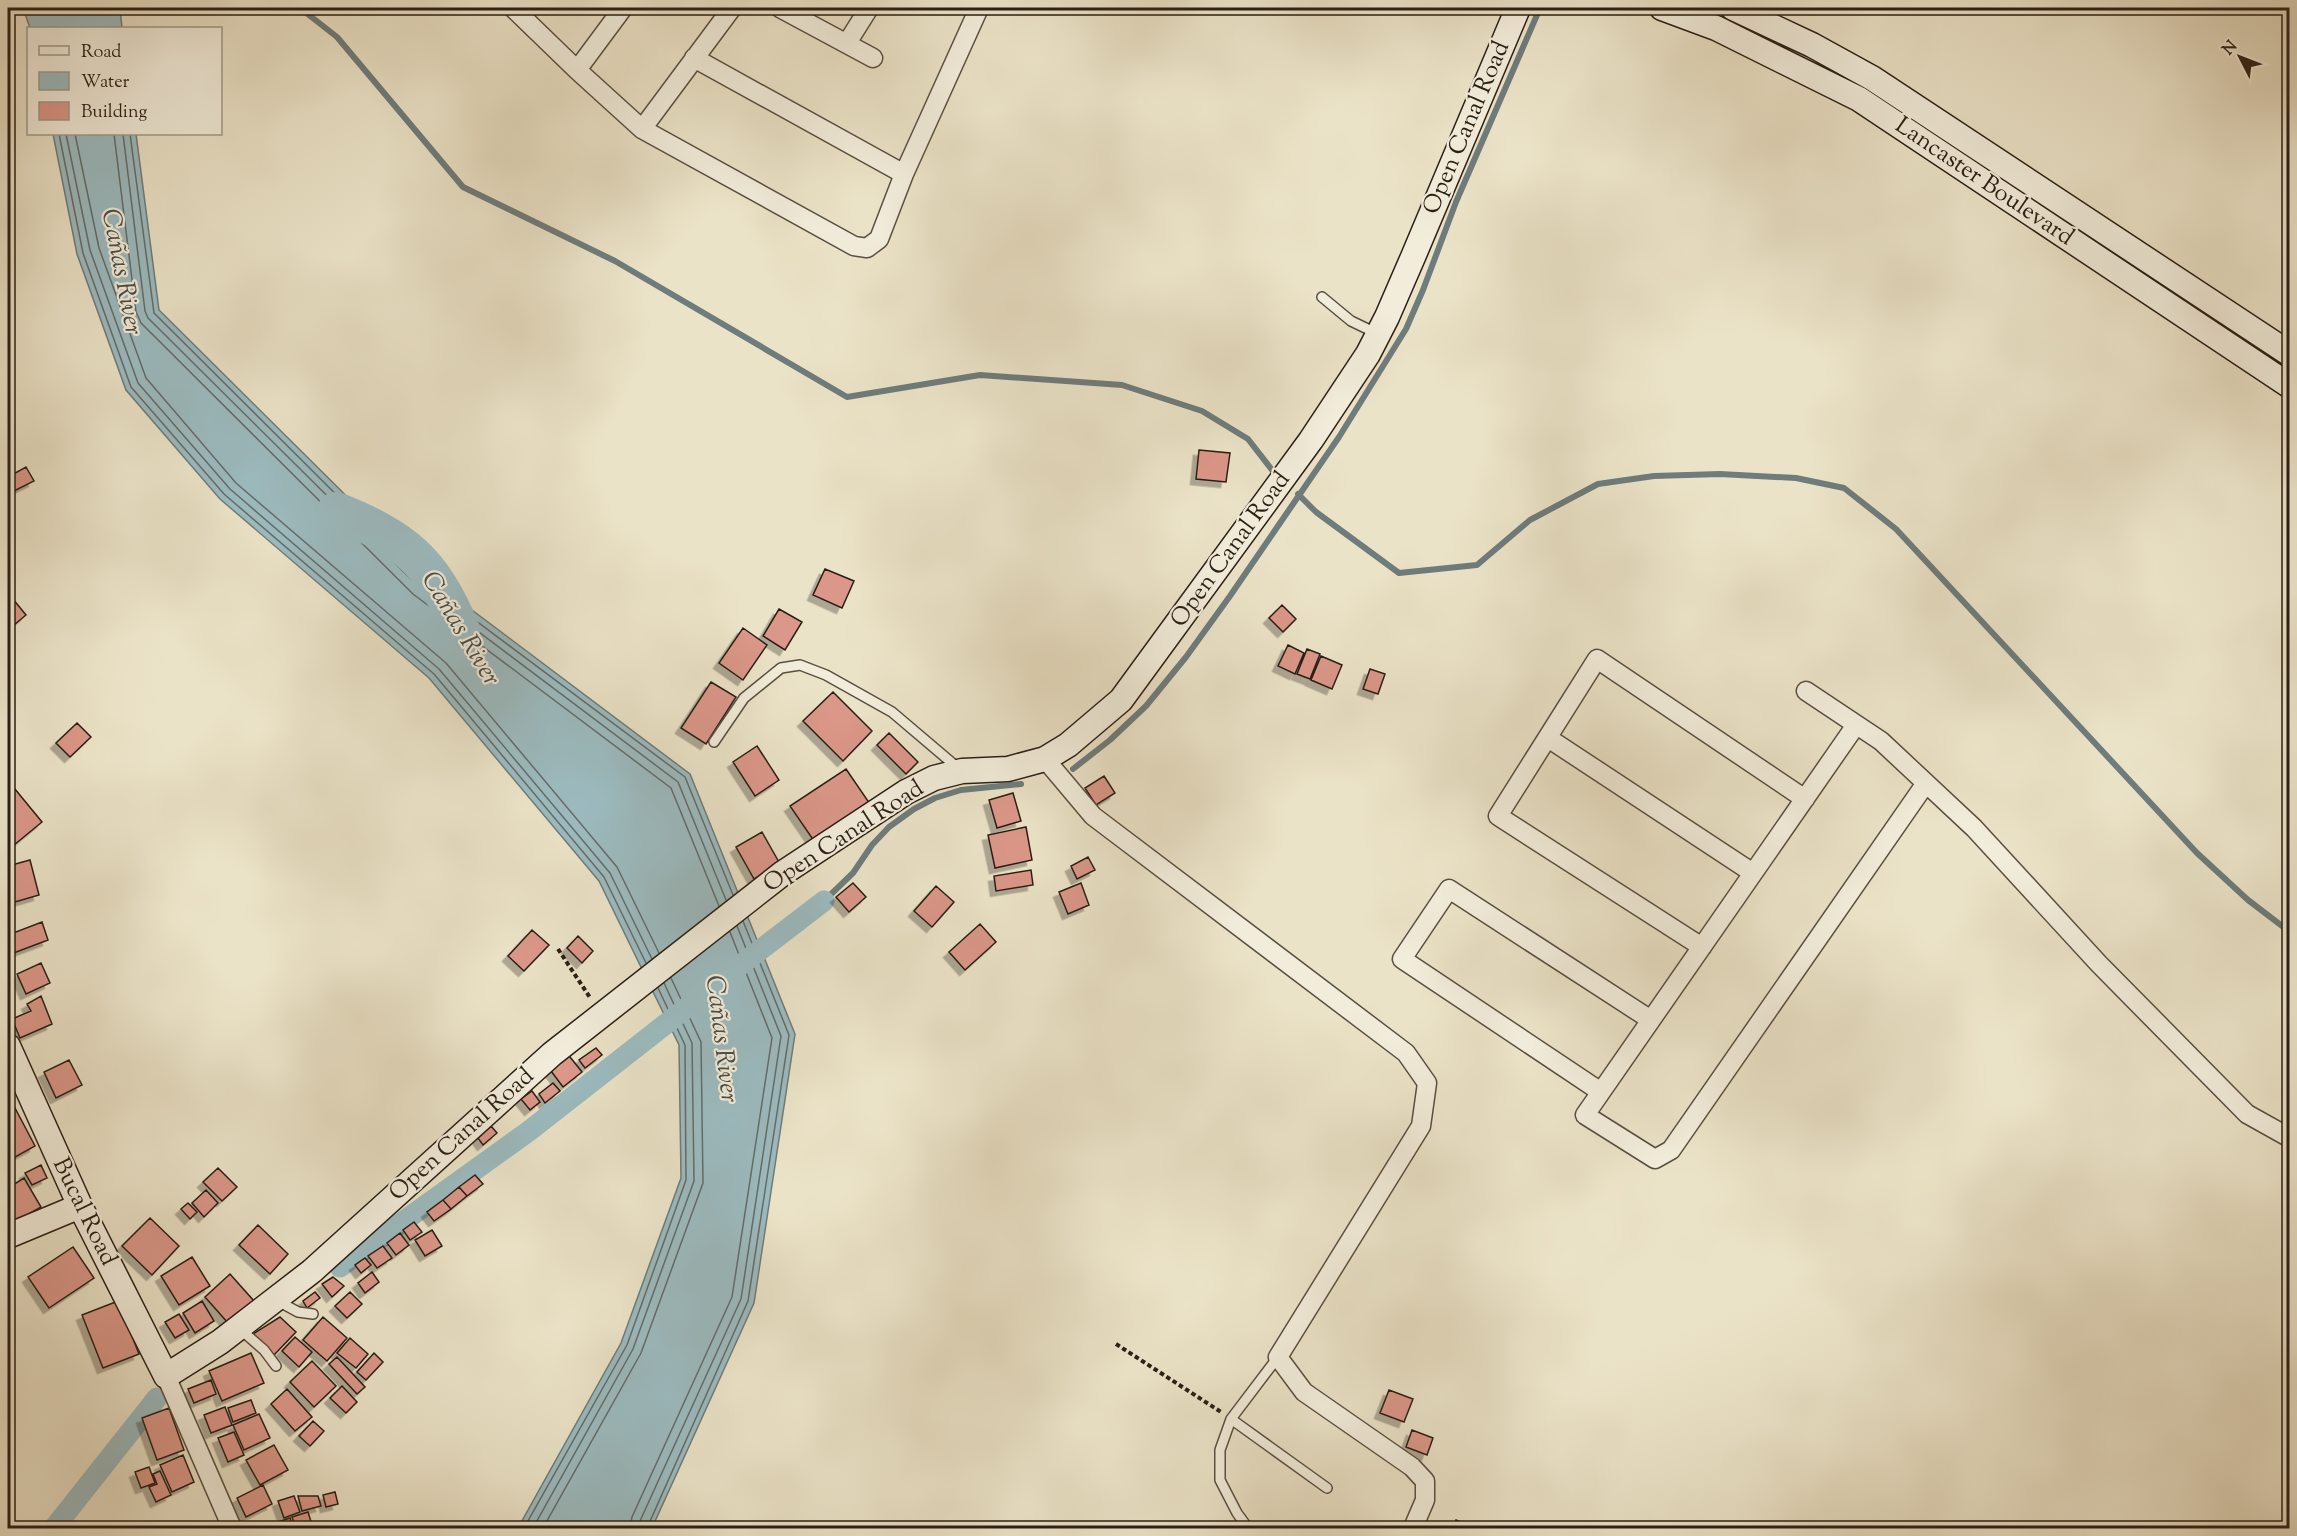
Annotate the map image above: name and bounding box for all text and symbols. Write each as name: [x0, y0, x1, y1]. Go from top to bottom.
legend: [27, 27, 222, 135]
north arrow: [2210, 27, 2270, 87]
street label: Open Canal Road: [1415, 36, 1519, 220]
text: N: [2218, 36, 2244, 61]
text: Road: [81, 40, 121, 66]
text: Water: [81, 70, 130, 96]
text: Building: [81, 100, 147, 126]
street label: Lancaster Boulevard: [1888, 109, 2081, 255]
water label: Cañas River: [91, 206, 151, 338]
street label: Open Canal Road: [1163, 465, 1299, 635]
water label: Cañas River: [411, 565, 509, 693]
street label: Open Canal Road: [757, 772, 931, 902]
water label: Cañas River: [695, 973, 747, 1105]
street label: Open Canal Road: [382, 1060, 543, 1210]
street label: Bucal Road: [43, 1152, 125, 1272]

